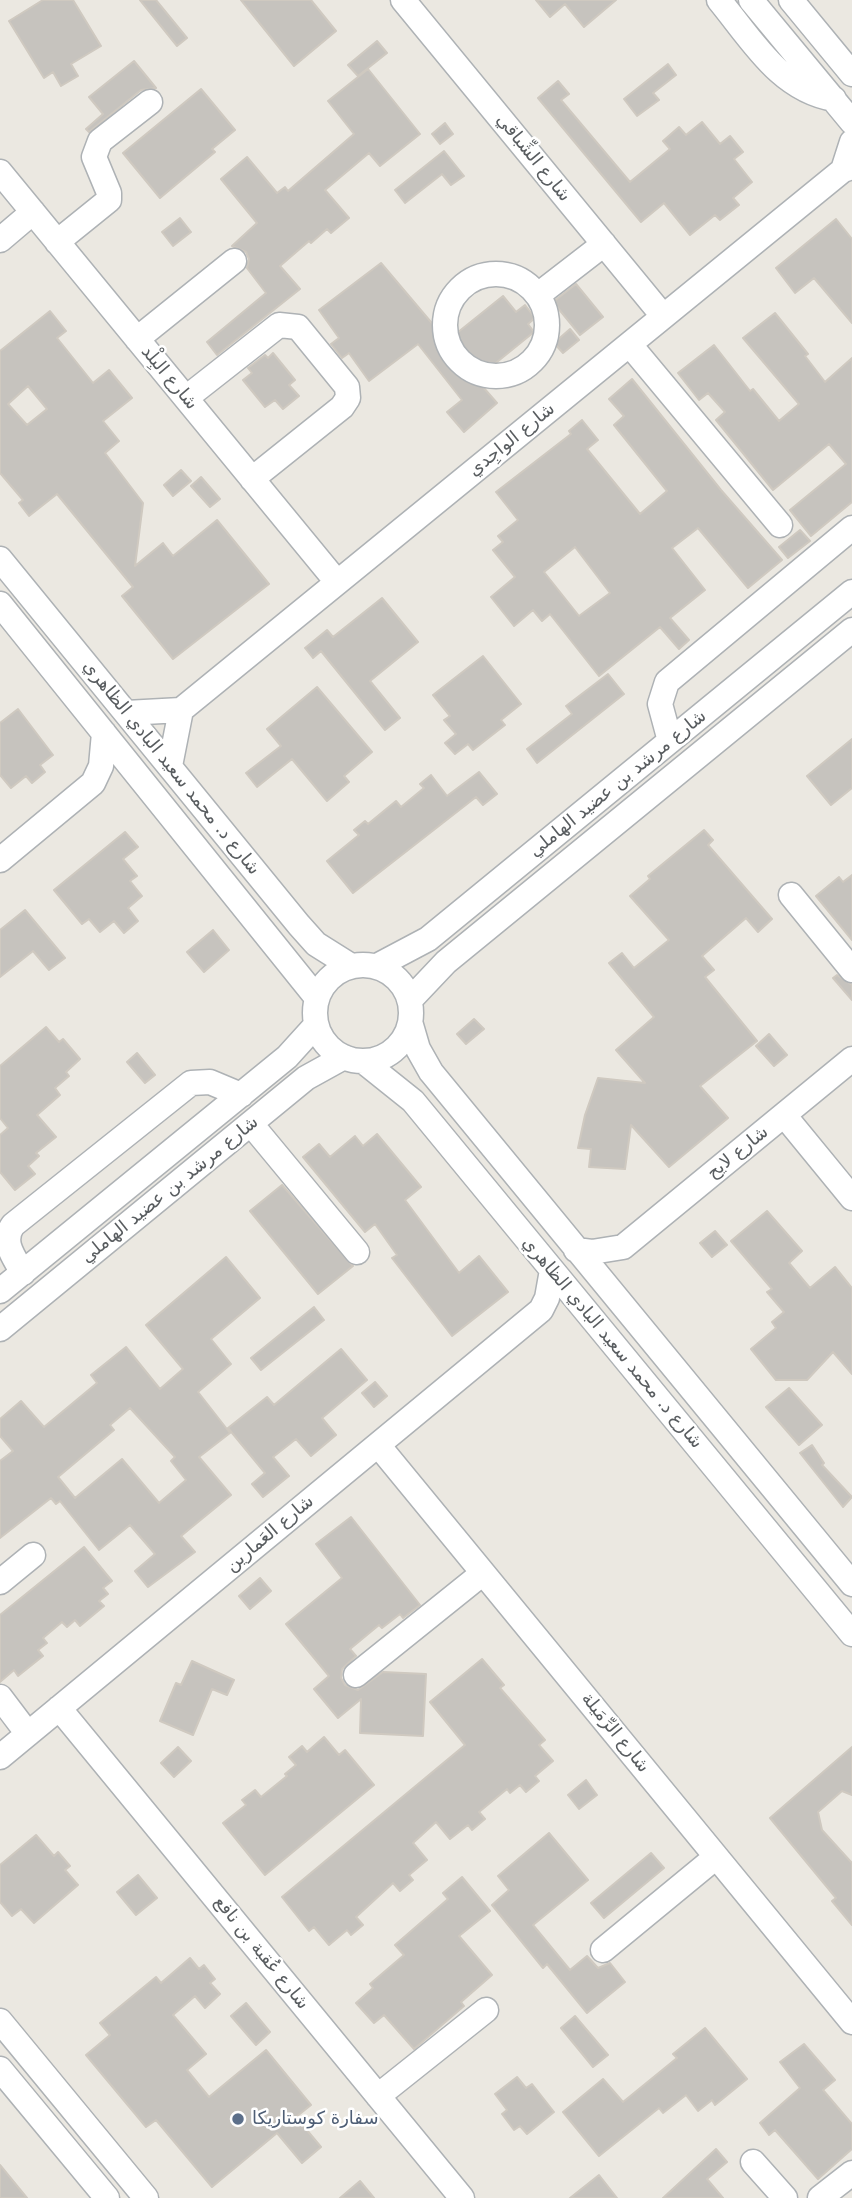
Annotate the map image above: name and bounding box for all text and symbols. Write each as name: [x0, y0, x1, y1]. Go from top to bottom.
street label: شارع الشِّباقي: [491, 110, 575, 206]
street label: شارع البِلْد: [136, 342, 202, 414]
street label: شارع الواجِدي: [464, 399, 560, 481]
street label: شارع د. محمد سعيد البادي الظاهري: [78, 656, 264, 880]
street label: شارع مرشد بن عضيد الهاملي: [525, 706, 711, 862]
street label: شارع مرشد بن عضيد الهاملي: [77, 1112, 263, 1268]
street label: شارع لايح: [703, 1122, 773, 1184]
street label: شارع د. محمد سعيد البادي الظاهري: [517, 1233, 707, 1453]
street label: شارع العَمارين: [222, 1491, 318, 1577]
street label: شارع الرِّمَيلة: [576, 1689, 654, 1777]
street label: شارع عُقبة بن نافع: [209, 1892, 313, 2014]
place label: سفارة كوستاريكا: [252, 2108, 379, 2130]
marker: سفارة كوستاريكا: [230, 2111, 246, 2127]

